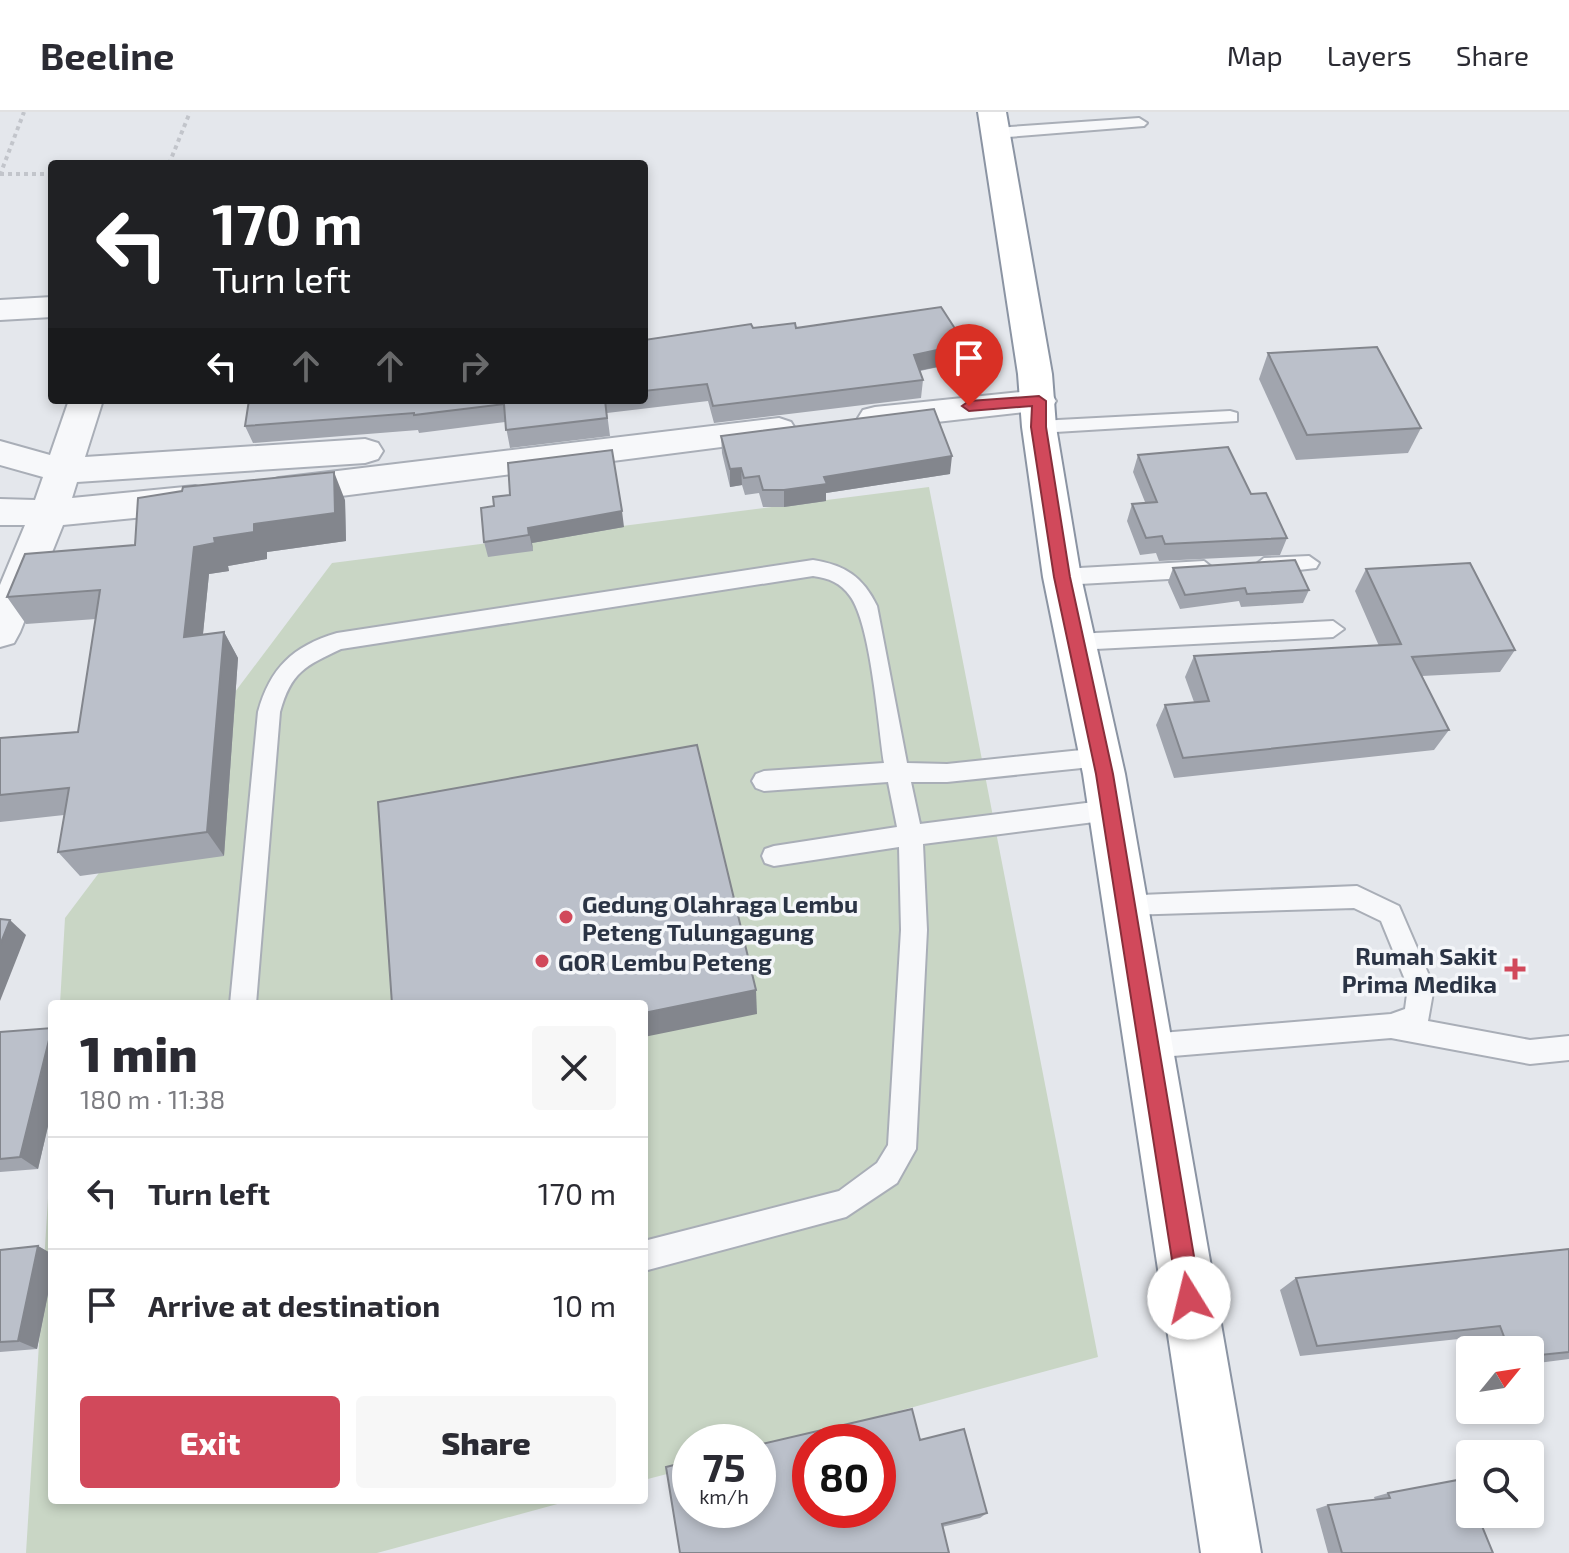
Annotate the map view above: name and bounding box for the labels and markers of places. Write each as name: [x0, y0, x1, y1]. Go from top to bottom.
pin: [935, 324, 1003, 406]
place label: Gedung Olahraga Lembu Peteng Tulungagung: [582, 889, 858, 946]
marker: Gedung Olahraga Lembu Peteng Tulungagung: [557, 908, 575, 926]
place label: Rumah Sakit Prima Medika: [1342, 941, 1497, 998]
place label: GOR Lembu Peteng: [558, 947, 772, 976]
marker: GOR Lembu Peteng: [533, 952, 551, 970]
marker: Rumah Sakit Prima Medika: [1504, 958, 1526, 980]

